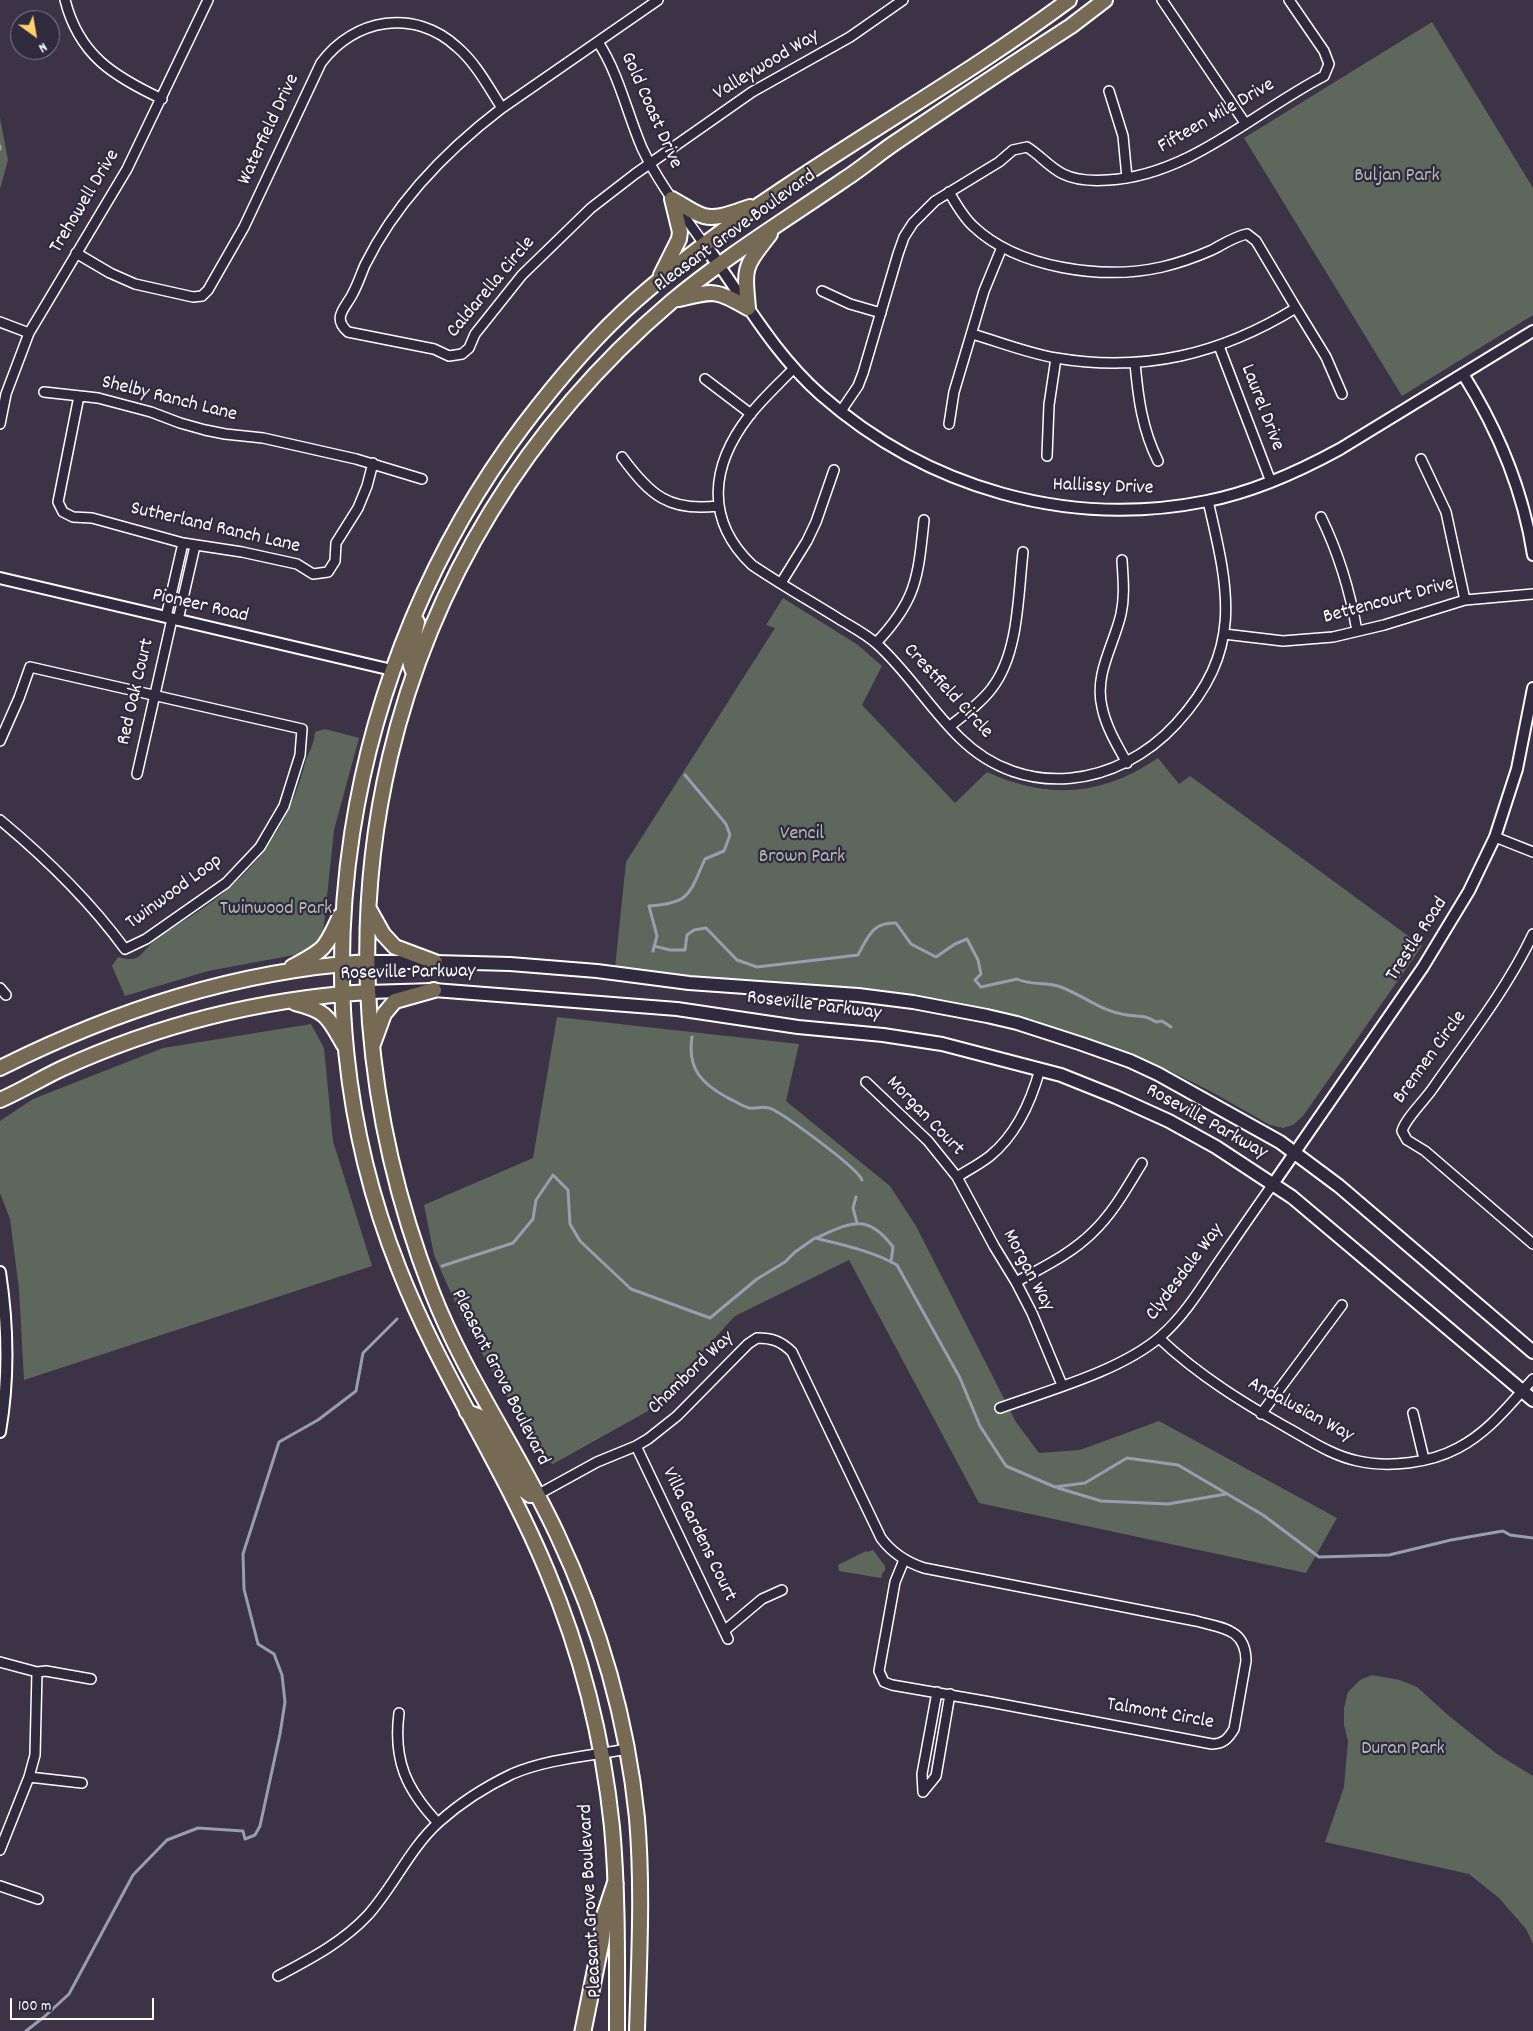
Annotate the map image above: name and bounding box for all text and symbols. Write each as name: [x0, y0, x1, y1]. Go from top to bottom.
north arrow: [10, 10, 60, 60]
street label: Valleywood Way: [710, 25, 824, 107]
text: N: [34, 37, 51, 57]
street label: Gold Coast Drive: [614, 49, 686, 173]
street label: Waterfield Drive: [234, 71, 306, 189]
street label: Fifteen Mile Drive: [1155, 74, 1279, 160]
street label: Trehowell Drive: [46, 146, 126, 258]
street label: Pleasant Grove Boulevard: [650, 165, 822, 299]
park label: Buljan Park: [1354, 165, 1440, 189]
street label: Caldarella Circle: [443, 232, 541, 344]
street label: Laurel Drive: [1234, 362, 1288, 454]
street label: Shelby Ranch Lane: [99, 372, 239, 428]
street label: Hallissy Drive: [1052, 474, 1154, 502]
street label: Sutherland Ranch Lane: [128, 498, 302, 560]
street label: Bettencourt Drive: [1321, 573, 1457, 631]
street label: Pioneer Road: [150, 584, 250, 630]
street label: Red Oak Court: [113, 637, 161, 747]
street label: Crestfield Circle: [897, 639, 997, 745]
park label: Vencil Brown Park: [759, 823, 845, 870]
street label: Twinwood Loop: [122, 850, 228, 936]
street label: Trestle Road: [1382, 893, 1454, 987]
park label: Twinwood Park: [220, 898, 332, 922]
street label: Roseville Parkway: [340, 961, 476, 987]
street label: Roseville Parkway: [745, 987, 883, 1027]
street label: Brennen Circle: [1389, 1007, 1473, 1109]
street label: Morgan Court: [880, 1072, 968, 1162]
street label: Roseville Parkway: [1141, 1080, 1271, 1166]
street label: Clydesdale Way: [1142, 1220, 1230, 1326]
street label: Morgan Way: [996, 1226, 1058, 1316]
street label: Pleasant Grove Boulevard: [444, 1286, 554, 1470]
street label: Chambord Way: [644, 1327, 740, 1421]
street label: Andalusian Way: [1243, 1373, 1357, 1449]
street label: Villa Gardens Court: [655, 1464, 741, 1606]
street label: Talmont Circle: [1104, 1694, 1216, 1736]
park label: Duran Park: [1361, 1738, 1445, 1762]
street label: Pleasant Grove Boulevard: [575, 1803, 609, 1999]
scale bar: [12, 1988, 156, 2020]
text: 100 m: [18, 1996, 51, 2018]

